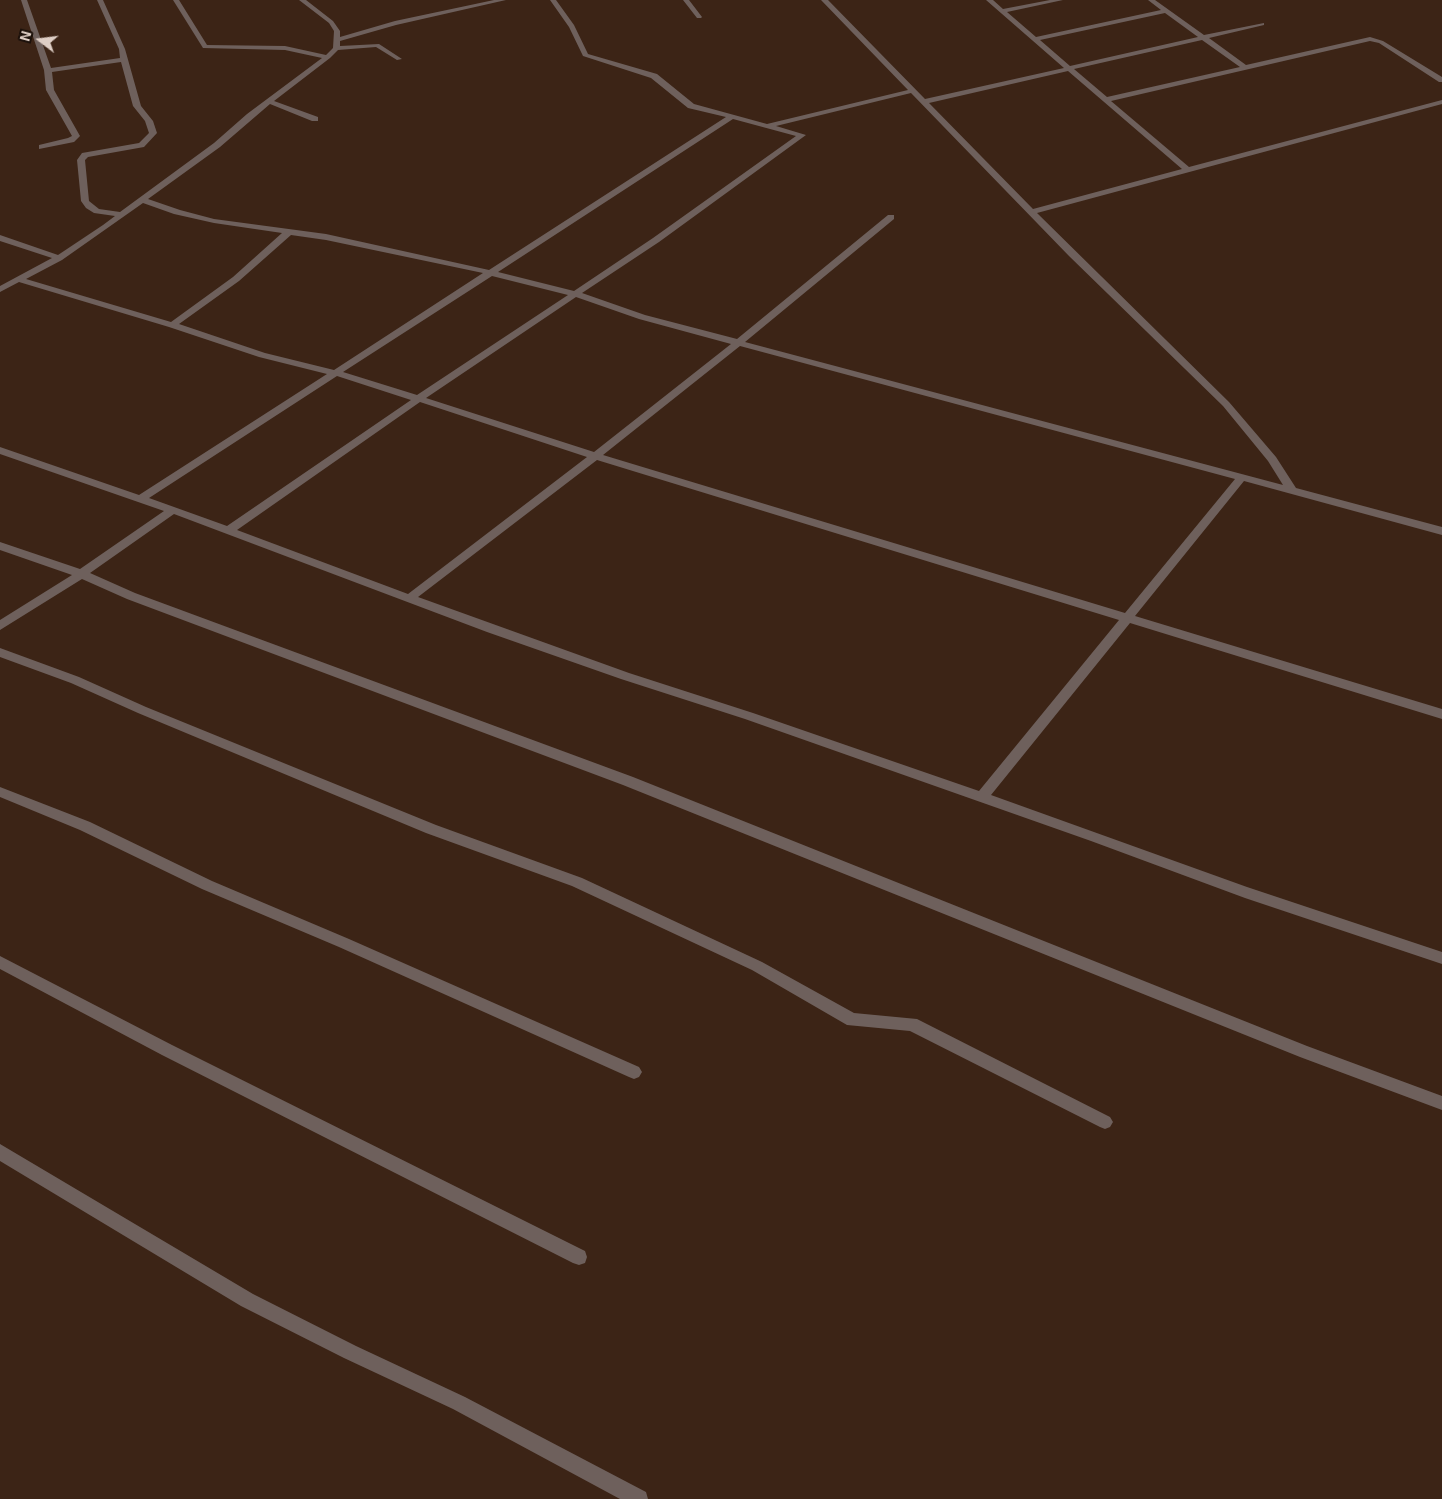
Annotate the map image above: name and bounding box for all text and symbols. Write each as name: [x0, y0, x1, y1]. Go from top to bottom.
north arrow: [15, 15, 65, 65]
text: N: [16, 29, 35, 43]

